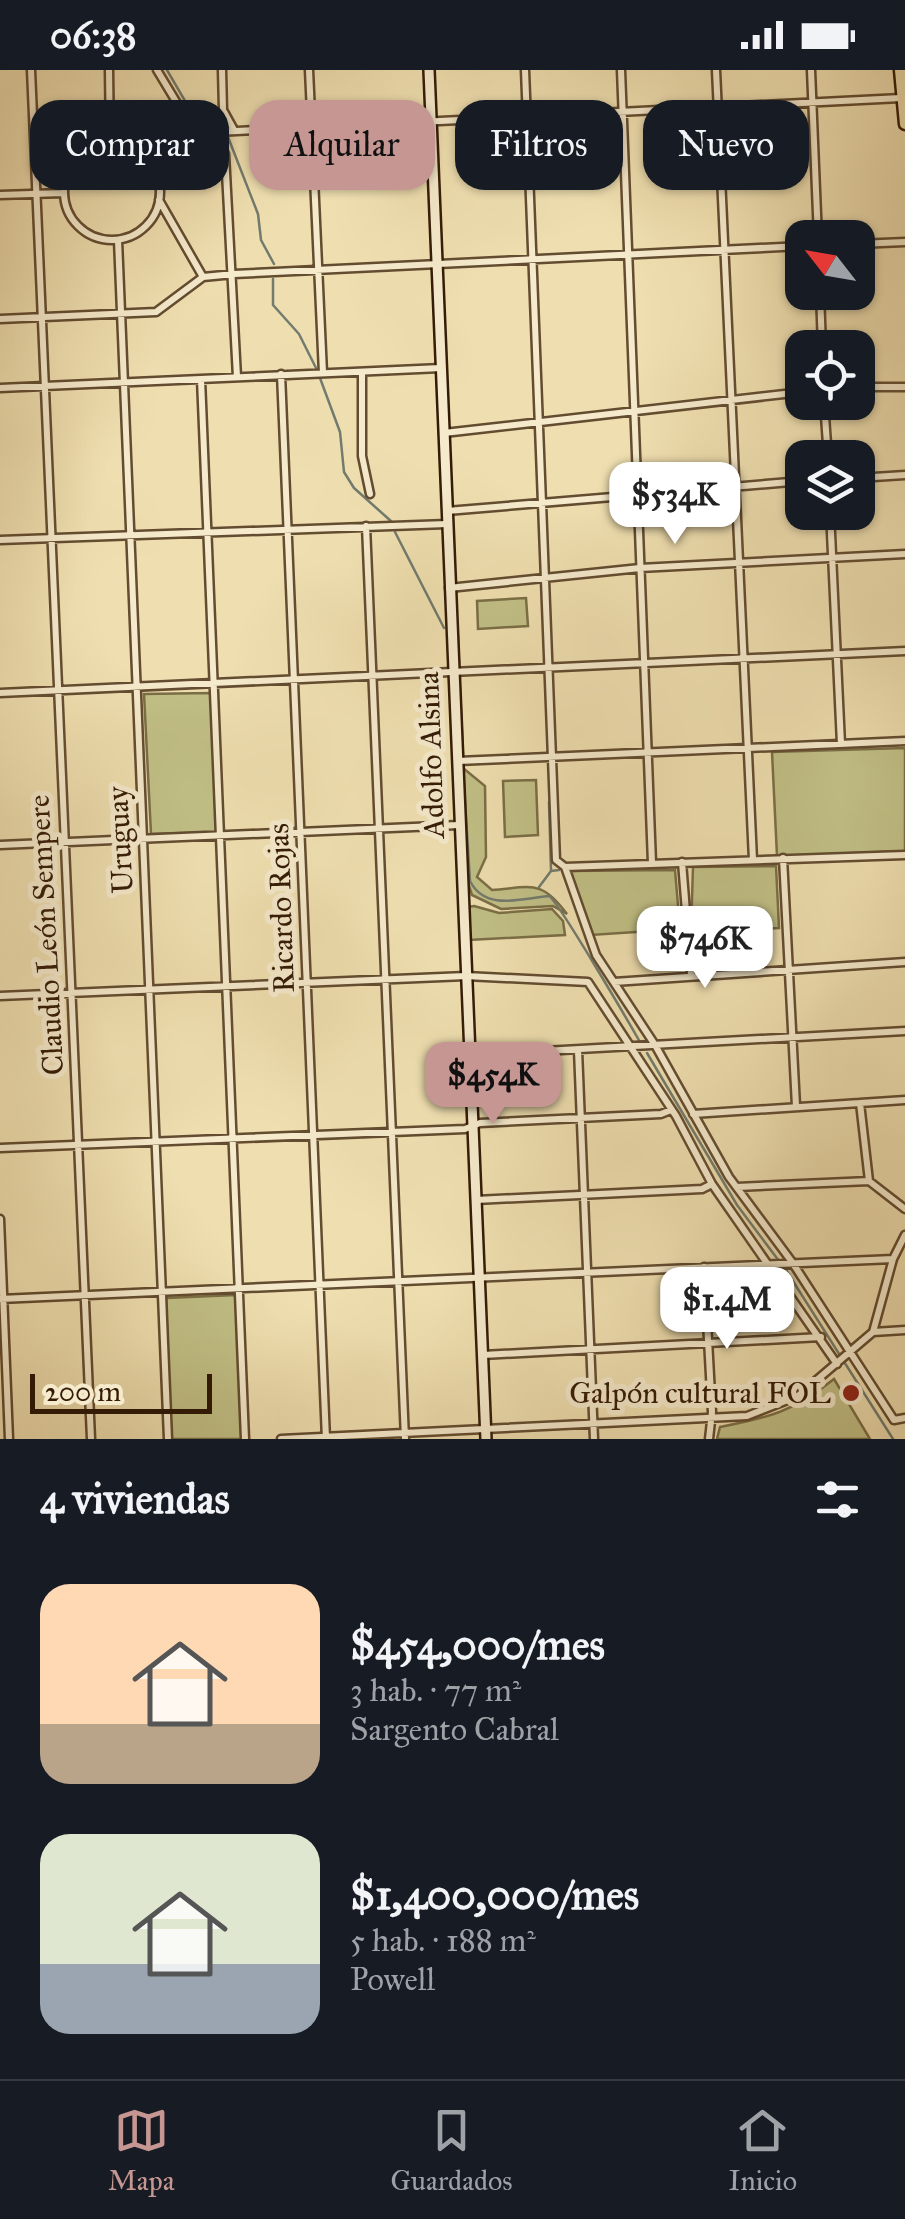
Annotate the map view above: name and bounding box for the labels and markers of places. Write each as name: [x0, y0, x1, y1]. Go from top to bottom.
pin: $534K: [605, 462, 745, 547]
pin: $746K: [635, 906, 775, 991]
pin: $454K: [423, 1042, 563, 1127]
pin: $1.4M: [657, 1267, 797, 1352]
place label: Galpón cultural FOL: [569, 1375, 831, 1411]
marker: Galpón cultural FOL: [840, 1382, 862, 1404]

